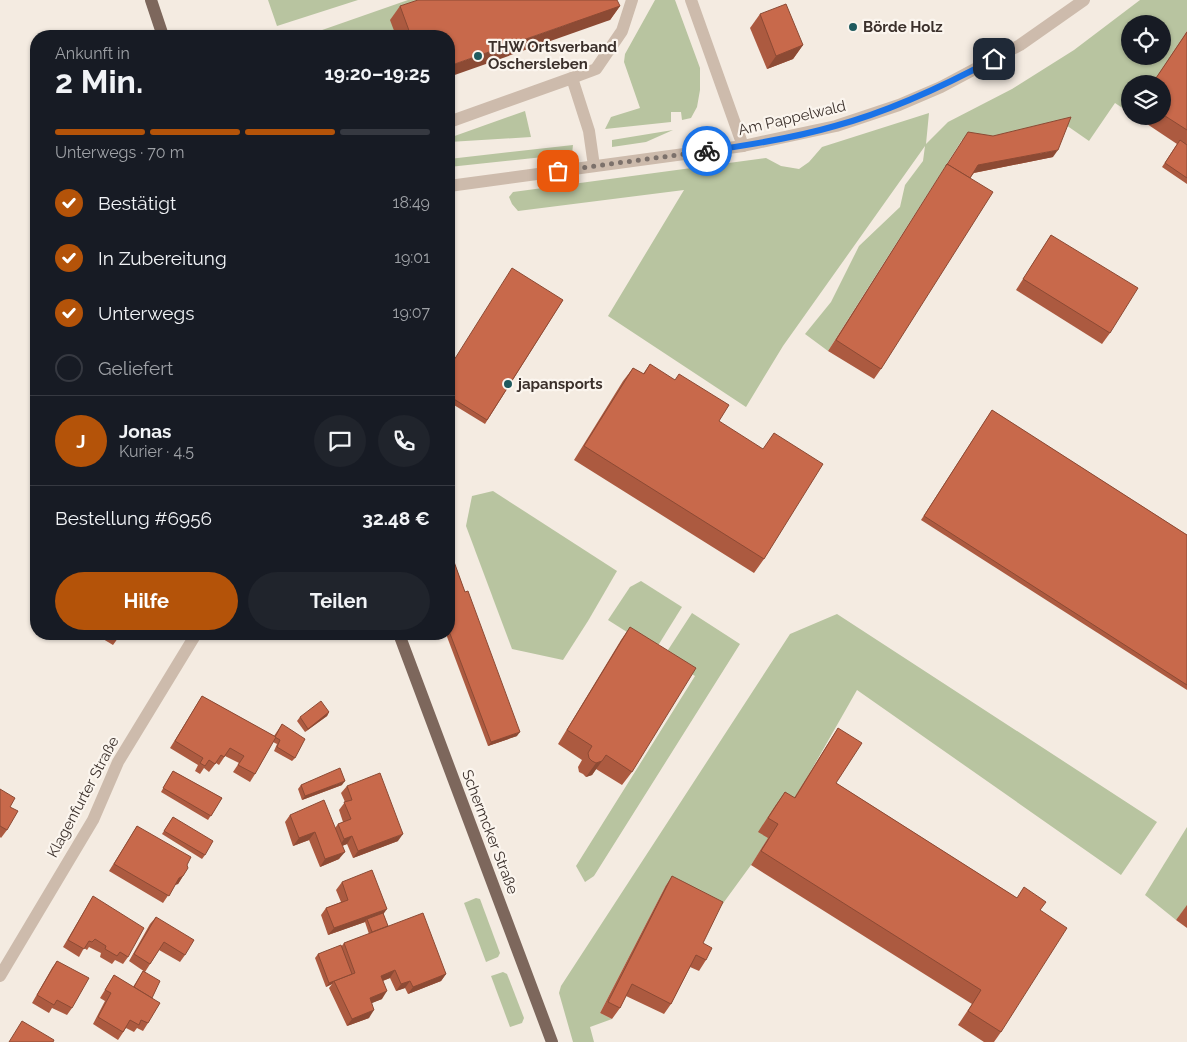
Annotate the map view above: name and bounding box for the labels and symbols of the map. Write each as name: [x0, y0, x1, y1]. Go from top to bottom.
place label: Börde Holz: [863, 18, 943, 36]
marker: Börde Holz: [847, 21, 859, 33]
place label: THW Ortsverband Oschersleben: [488, 38, 617, 73]
pin: [973, 38, 1015, 80]
marker: THW Ortsverband Oschersleben: [472, 50, 484, 62]
street label: Am Pappelwald: [736, 97, 848, 139]
courier: [682, 126, 732, 176]
pin: [537, 150, 579, 192]
place label: japansports: [516, 375, 603, 393]
marker: japansports: [502, 378, 514, 390]
street label: Klagenfurter Straße: [43, 733, 123, 861]
street label: Schermcker Straße: [458, 767, 522, 897]

